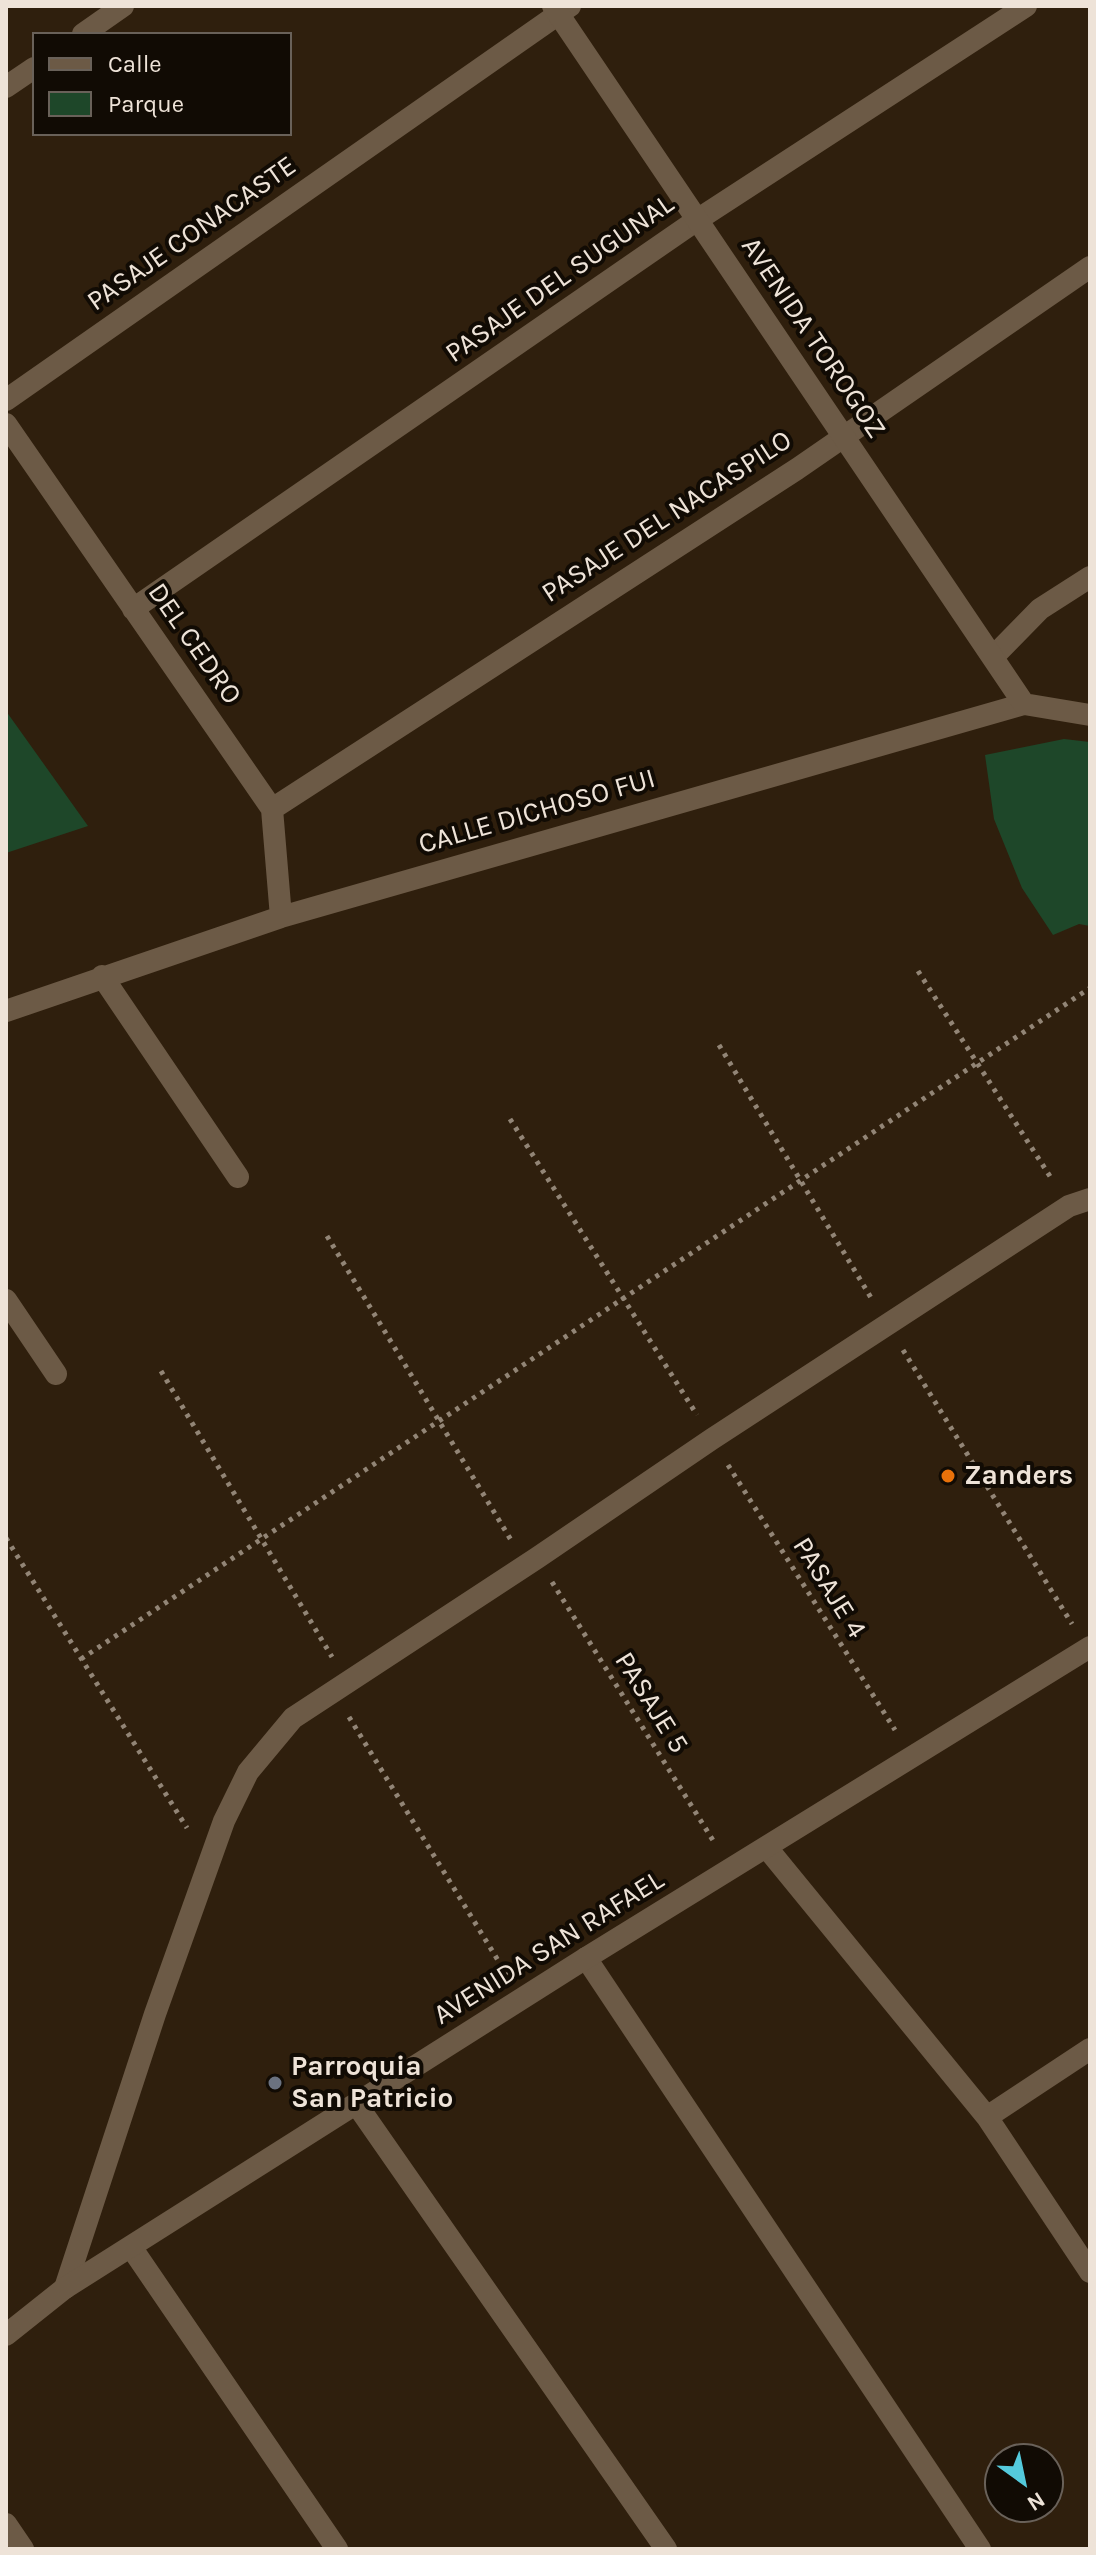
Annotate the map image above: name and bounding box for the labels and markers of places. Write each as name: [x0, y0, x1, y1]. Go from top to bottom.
place label: Zanders: [964, 1459, 1073, 1493]
marker: Zanders: [939, 1467, 957, 1485]
place label: Parroquia San Patricio: [291, 2050, 453, 2116]
marker: Parroquia San Patricio: [266, 2074, 284, 2092]

